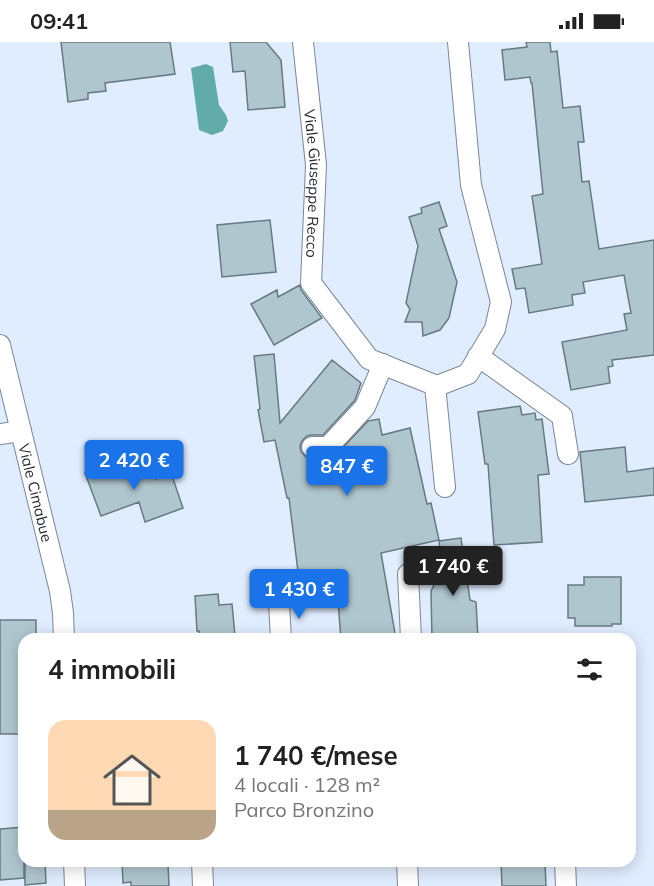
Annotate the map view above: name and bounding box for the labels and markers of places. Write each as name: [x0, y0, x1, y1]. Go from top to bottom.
pin: 2 420 €: [79, 440, 189, 491]
pin: 847 €: [305, 446, 389, 497]
pin: 1 740 €: [398, 546, 508, 597]
pin: 1 430 €: [244, 569, 354, 620]

